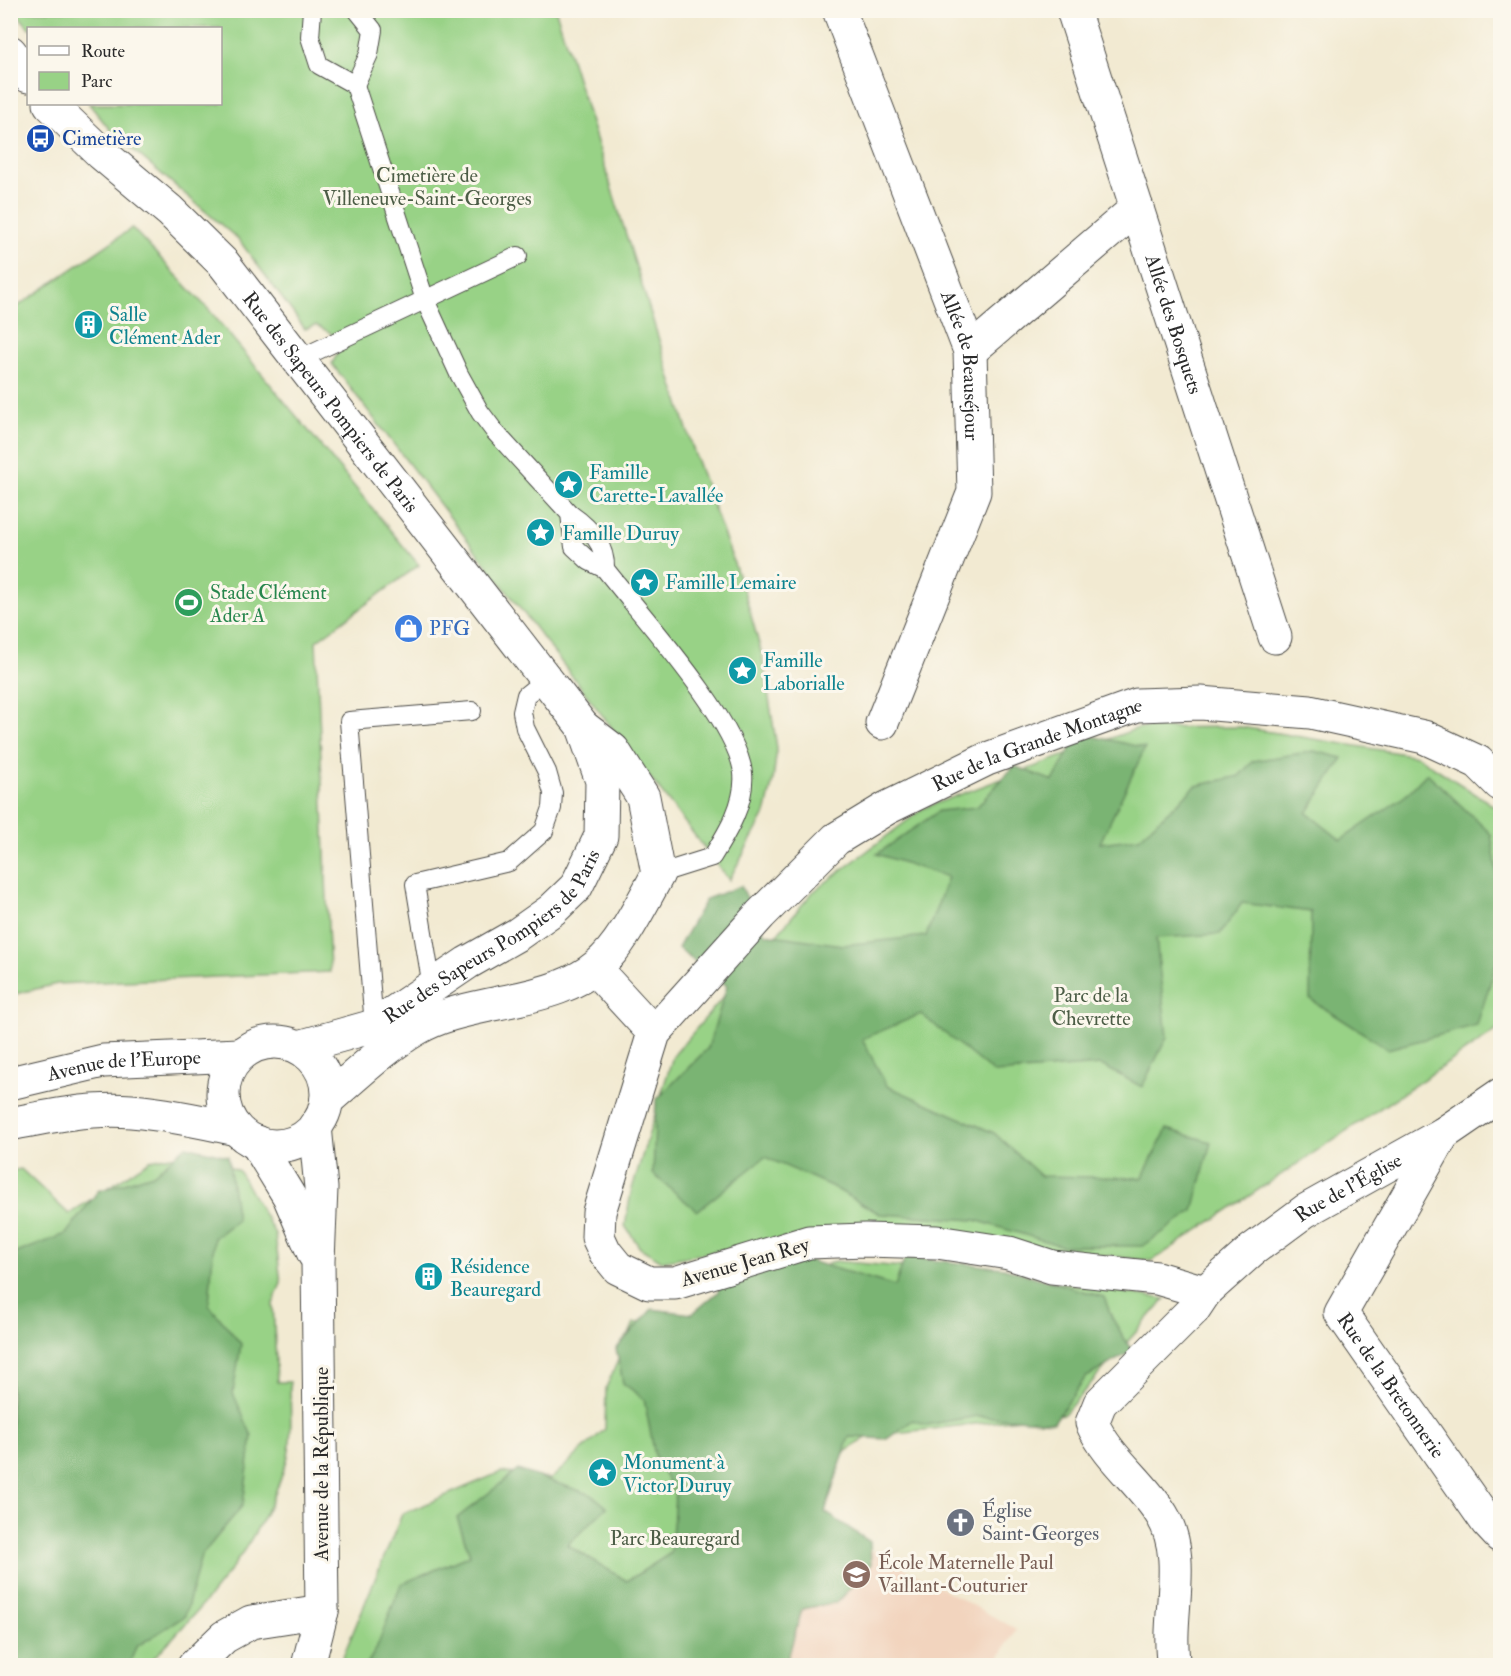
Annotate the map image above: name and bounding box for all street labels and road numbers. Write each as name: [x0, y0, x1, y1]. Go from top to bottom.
street label: Allée des Bosquets: [1140, 250, 1208, 397]
street label: Rue des Sapeurs Pompiers de Paris: [237, 286, 425, 518]
street label: Allée de Beauséjour: [935, 286, 985, 441]
street label: Rue de la Grande Montagne: [928, 692, 1142, 797]
street label: Rue des Sapeurs Pompiers de Paris: [378, 845, 605, 1029]
street label: Avenue de l'Europe: [44, 1044, 201, 1087]
street label: Rue de l'Église: [1289, 1147, 1406, 1227]
street label: Avenue Jean Rey: [677, 1231, 813, 1293]
street label: Rue de la Bretonnerie: [1332, 1307, 1451, 1463]
street label: Avenue de la République: [309, 1367, 335, 1562]

